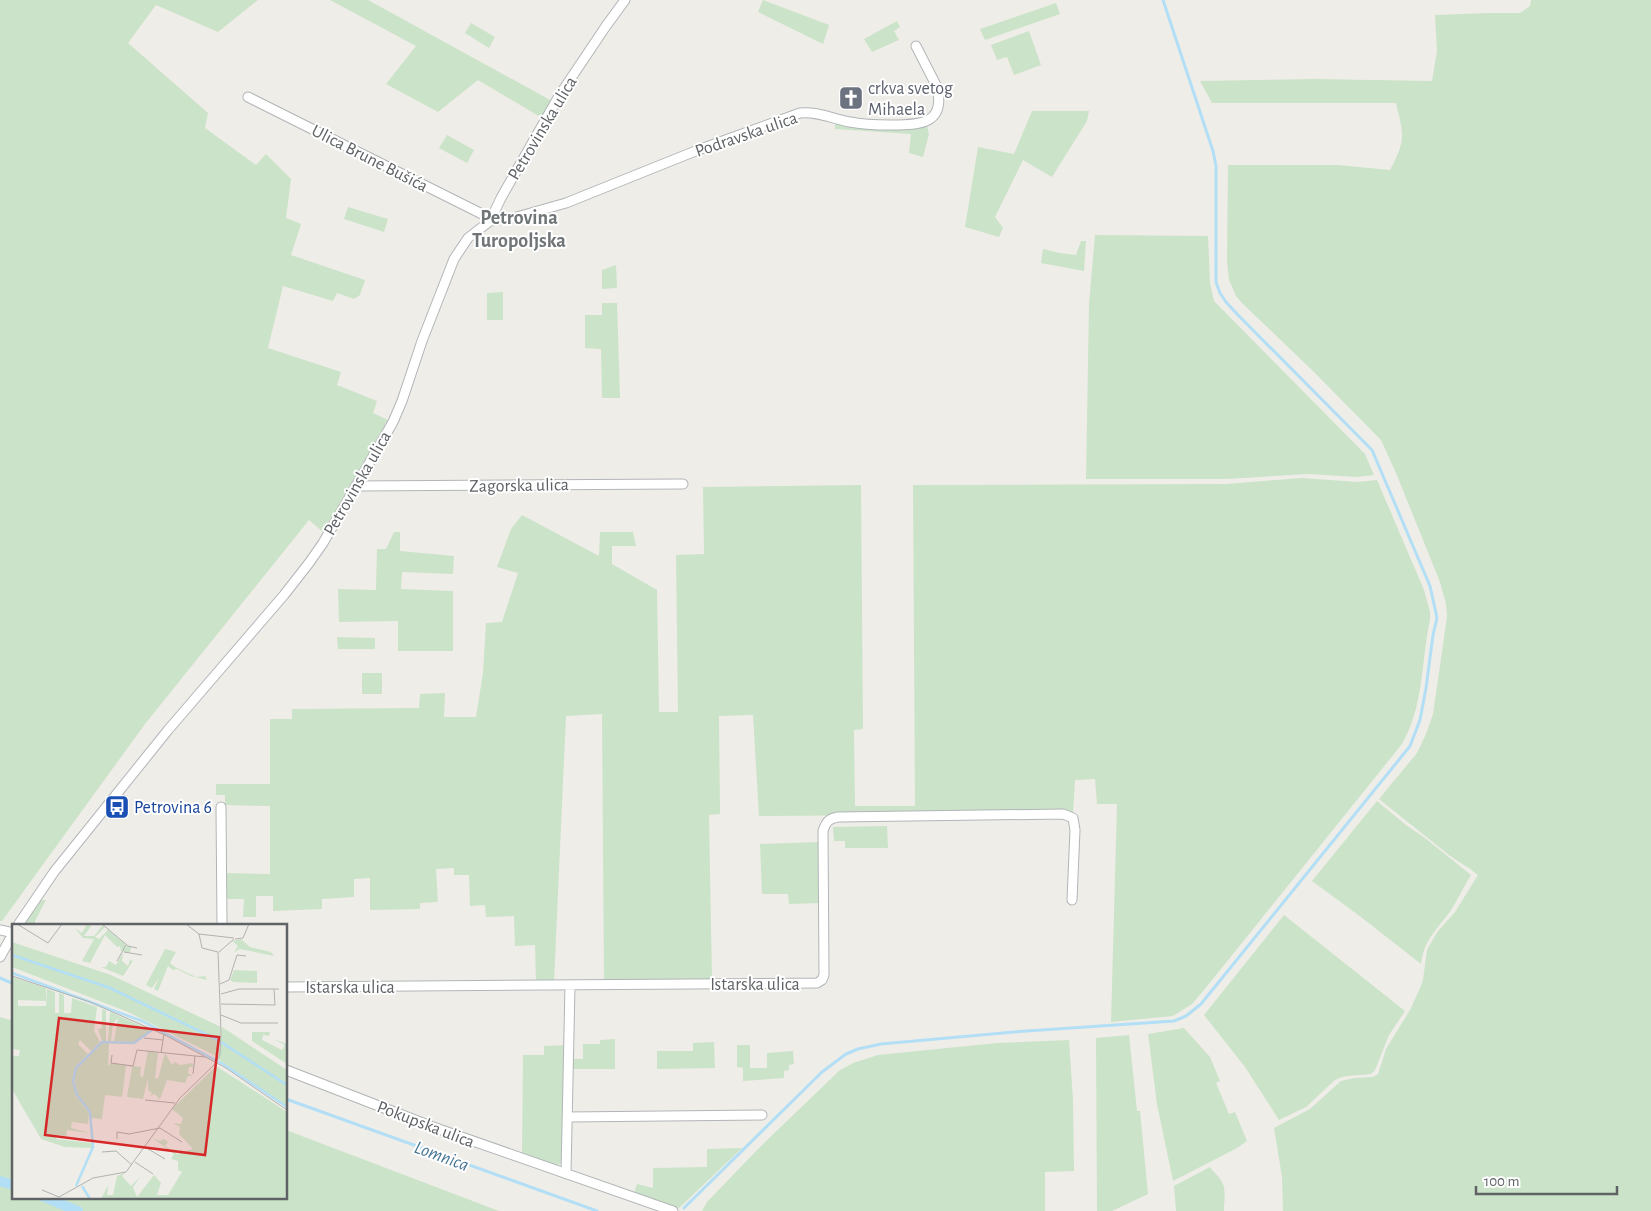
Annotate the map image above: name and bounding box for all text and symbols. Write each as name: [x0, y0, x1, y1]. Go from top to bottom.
street label: Petrovinska ulica: [505, 74, 581, 183]
place label: crkva svetog Mihaela: [868, 80, 953, 119]
church icon: crkva svetog Mihaela: [838, 85, 864, 111]
street label: Podravska ulica: [693, 109, 800, 161]
street label: Ulica Brune Bušića: [308, 122, 431, 196]
district label: Petrovina Turopoljska: [472, 208, 566, 251]
street label: Petrovinska ulica: [321, 428, 395, 539]
street label: Zagorska ulica: [469, 476, 569, 496]
bus stop icon: Petrovina 6: [104, 794, 130, 820]
place label: Petrovina 6: [134, 799, 212, 817]
inset map: [12, 924, 288, 1198]
street label: Istarska ulica: [710, 976, 800, 994]
street label: Istarska ulica: [305, 979, 395, 997]
street label: Pokupska ulica: [374, 1098, 477, 1152]
water label: Lomnica: [412, 1138, 471, 1175]
scale bar: [1476, 1164, 1617, 1196]
text: 100 m: [1484, 1174, 1519, 1189]

